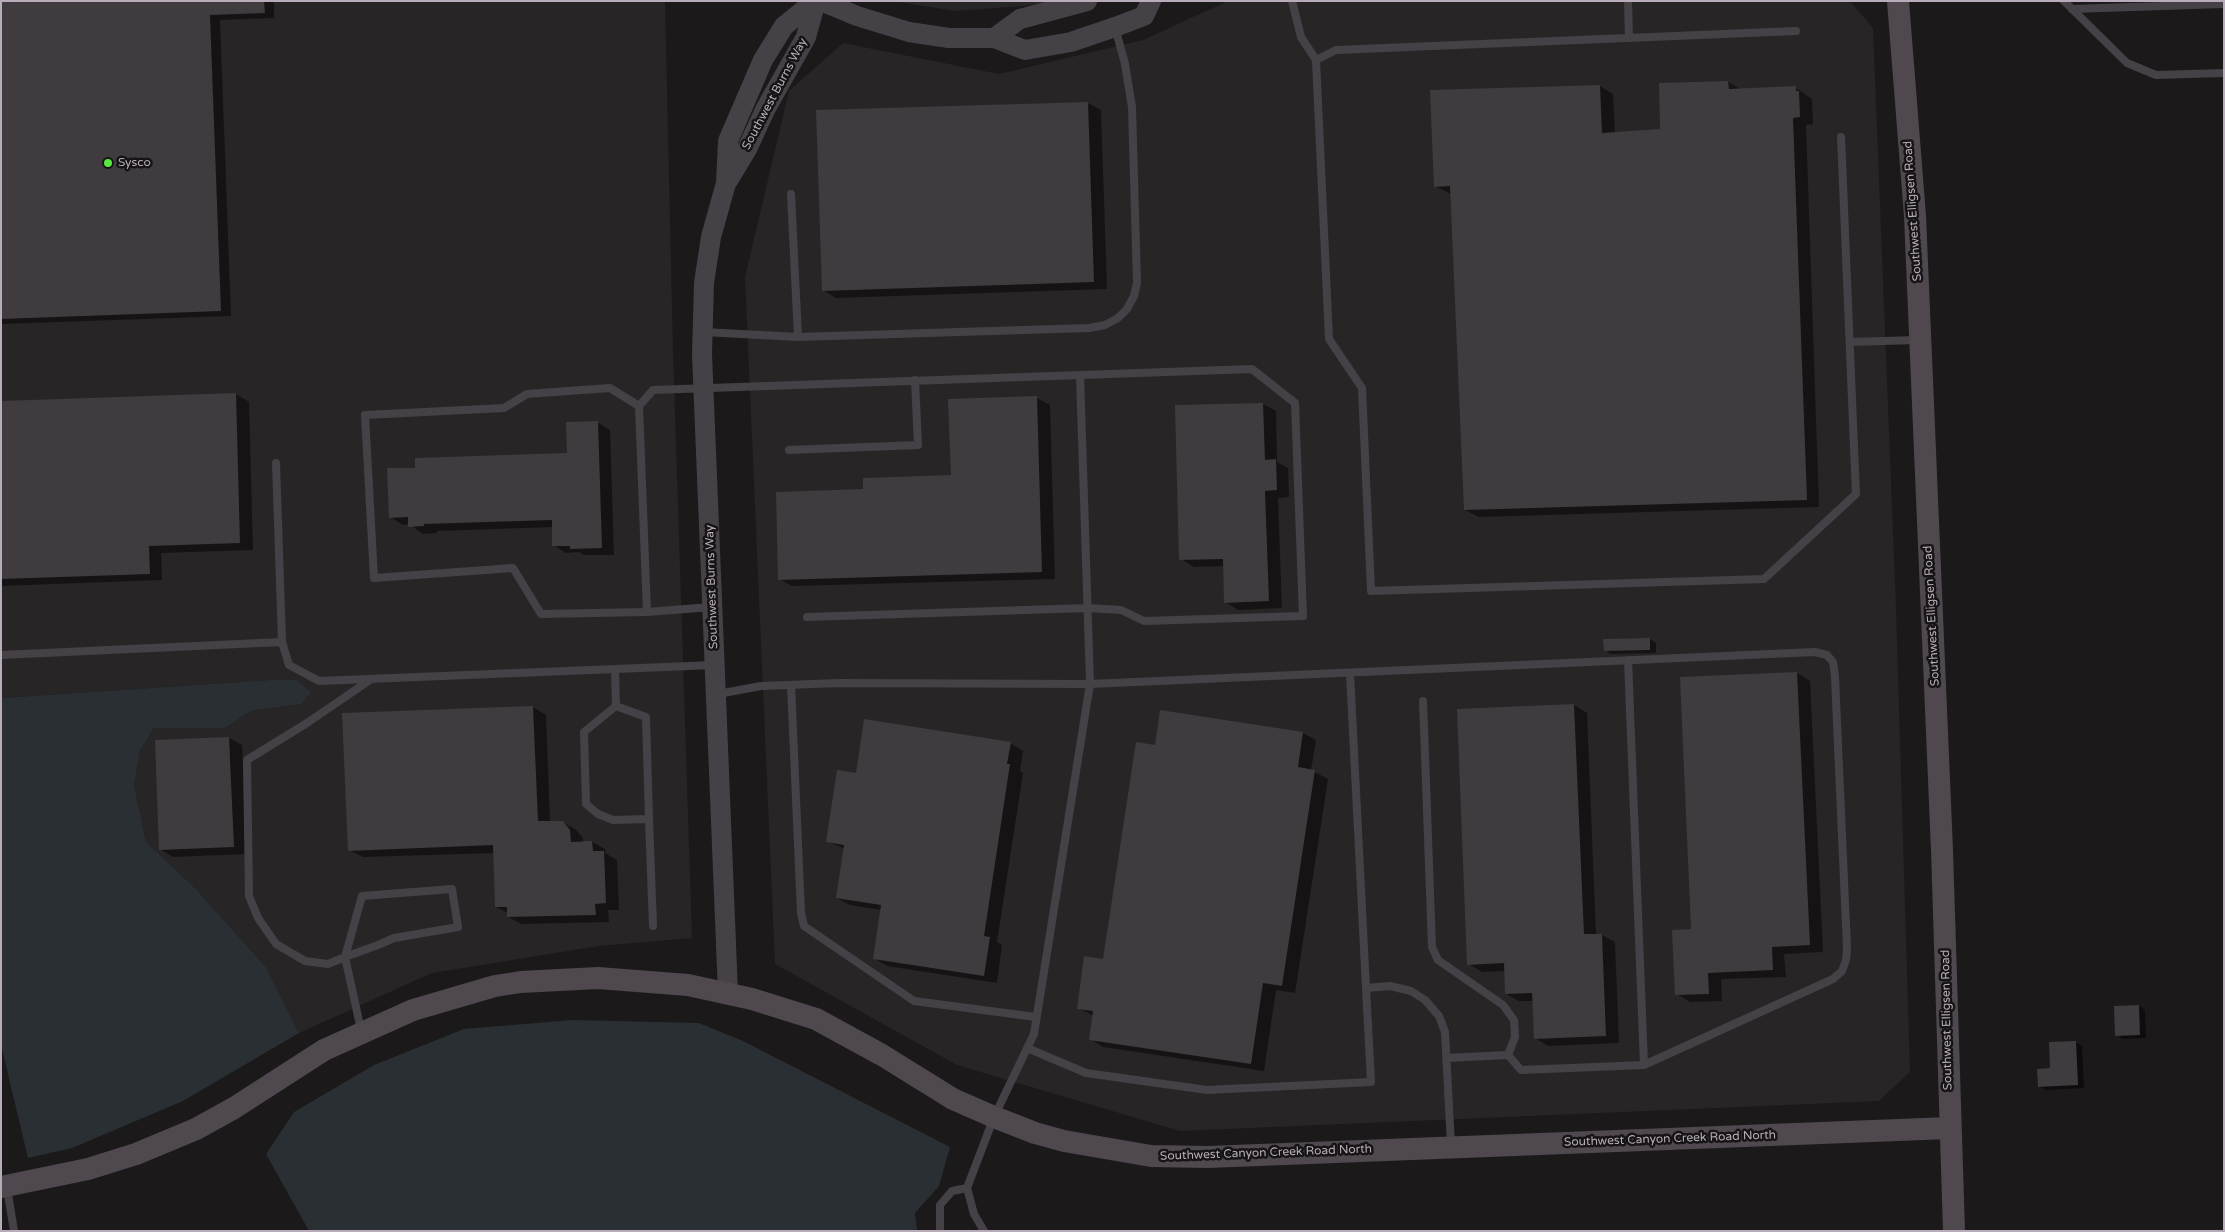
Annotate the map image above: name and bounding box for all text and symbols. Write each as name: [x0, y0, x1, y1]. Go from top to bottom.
street label: Southwest Burns Way: [739, 36, 811, 152]
street label: Southwest Elligsen Road: [1901, 140, 1925, 282]
place label: Sysco: [118, 156, 151, 170]
marker: Sysco: [102, 157, 114, 169]
street label: Southwest Burns Way: [703, 525, 721, 649]
street label: Southwest Elligsen Road: [1921, 545, 1943, 687]
street label: Southwest Elligsen Road: [1939, 950, 1955, 1090]
street label: Southwest Canyon Creek Road North: [1564, 1128, 1776, 1150]
street label: Southwest Canyon Creek Road North: [1160, 1142, 1372, 1164]

